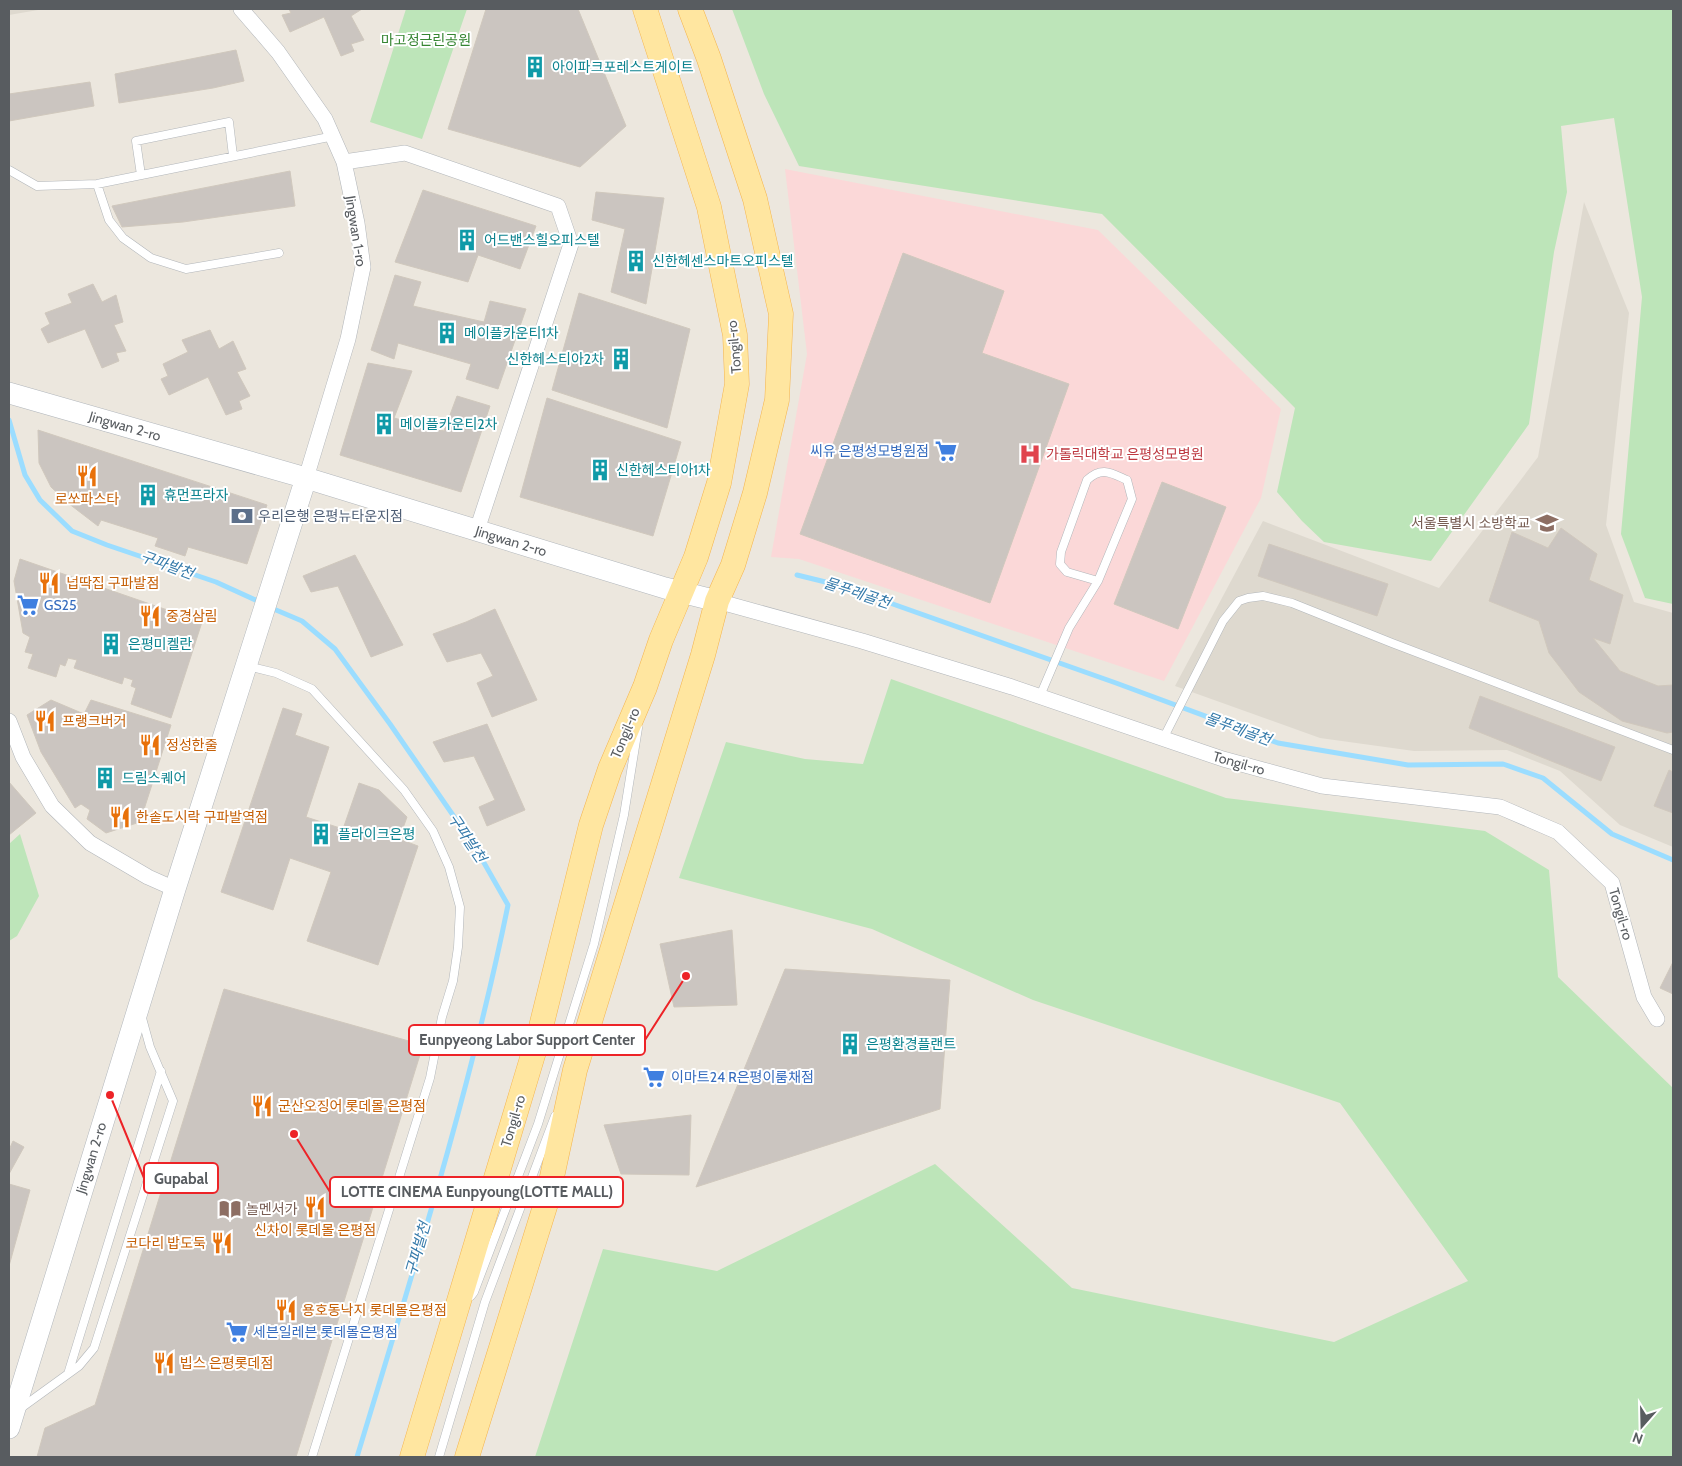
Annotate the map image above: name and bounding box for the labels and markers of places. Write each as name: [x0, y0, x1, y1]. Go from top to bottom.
building icon: 아이파크포레스트게이트: [522, 54, 548, 80]
place label: 아이파크포레스트게이트: [552, 58, 694, 76]
building icon: 어드밴스힐오피스텔: [454, 227, 480, 253]
place label: 어드밴스힐오피스텔: [484, 231, 600, 249]
building icon: 신한헤센스마트오피스텔: [623, 248, 649, 274]
place label: 신한헤센스마트오피스텔: [652, 252, 794, 270]
building icon: 메이플카운티1차: [434, 320, 460, 346]
place label: 메이플카운티1차: [464, 324, 559, 342]
building icon: 신한헤스티아2차: [608, 346, 634, 372]
place label: 신한헤스티아2차: [507, 350, 604, 368]
building icon: 메이플카운티2차: [371, 411, 397, 437]
place label: 메이플카운티2차: [400, 415, 498, 433]
supermarket icon: 씨유 은평성모병원점: [933, 438, 959, 464]
hospital icon: 가톨릭대학교 은평성모병원: [1017, 441, 1043, 467]
place label: 씨유 은평성모병원점: [810, 442, 929, 460]
place label: 가톨릭대학교 은평성모병원: [1046, 445, 1204, 463]
building icon: 신한헤스티아1차: [587, 457, 613, 483]
place label: 신한헤스티아1차: [616, 461, 711, 479]
restaurant icon: 로쏘파스타: [74, 463, 100, 489]
building icon: 휴먼프라자: [135, 482, 161, 508]
place label: 휴먼프라자: [164, 486, 229, 504]
place label: 로쏘파스타: [55, 490, 119, 508]
bank icon: 우리은행 은평뉴타운지점: [229, 503, 255, 529]
place label: 우리은행 은평뉴타운지점: [258, 507, 403, 525]
school or university icon: 서울특별시 소방학교: [1534, 510, 1560, 536]
place label: 서울특별시 소방학교: [1411, 514, 1530, 532]
restaurant icon: 넙딱집 구파발점: [36, 570, 62, 596]
place label: 넙딱집 구파발점: [66, 574, 159, 592]
supermarket icon: GS25: [15, 592, 41, 618]
place label: GS25: [44, 596, 77, 614]
restaurant icon: 중경삼림: [137, 603, 163, 629]
place label: 중경삼림: [166, 607, 218, 625]
building icon: 은평미켈란: [98, 631, 124, 657]
place label: 은평미켈란: [128, 635, 193, 653]
restaurant icon: 프랭크버거: [32, 708, 58, 734]
place label: 프랭크버거: [62, 712, 126, 730]
restaurant icon: 정성한줄: [137, 732, 163, 758]
place label: 정성한줄: [166, 736, 218, 754]
building icon: 드림스퀘어: [92, 765, 118, 791]
place label: 드림스퀘어: [122, 769, 186, 787]
restaurant icon: 한솥도시락 구파발역점: [107, 804, 133, 830]
place label: 한솥도시락 구파발역점: [136, 808, 268, 826]
building icon: 플라이크은평: [308, 821, 334, 847]
place label: 플라이크은평: [338, 825, 415, 843]
callout: Eunpyeong Labor Support Center: [409, 1025, 645, 1055]
building icon: 은평환경플랜트: [837, 1031, 863, 1057]
place label: 은평환경플랜트: [866, 1035, 956, 1053]
supermarket icon: 이마트24 R은평이룸채점: [641, 1064, 667, 1090]
place label: 이마트24 R은평이룸채점: [671, 1068, 814, 1086]
restaurant icon: 군산오징어 롯데몰 은평점: [249, 1093, 275, 1119]
place label: 군산오징어 롯데몰 은평점: [278, 1097, 426, 1115]
callout: Gupabal: [144, 1163, 218, 1193]
callout: LOTTE CINEMA Eunpyoung(LOTTE MALL): [330, 1177, 623, 1207]
restaurant icon: 신차이 롯데몰 은평점: [302, 1194, 328, 1220]
library icon: 놀멘서가: [217, 1196, 243, 1222]
place label: 놀멘서가: [246, 1200, 298, 1218]
place label: 신차이 롯데몰 은평점: [254, 1221, 376, 1239]
restaurant icon: 코다리 밥도둑: [209, 1230, 235, 1256]
place label: 코다리 밥도둑: [126, 1234, 206, 1252]
restaurant icon: 용호동낙지 롯데몰은평점: [273, 1297, 299, 1323]
place label: 용호동낙지 롯데몰은평점: [302, 1301, 447, 1319]
supermarket icon: 세븐일레븐 롯데몰은평점: [224, 1319, 250, 1345]
place label: 세븐일레븐 롯데몰은평점: [253, 1323, 398, 1341]
restaurant icon: 빕스 은평롯데점: [151, 1350, 177, 1376]
place label: 빕스 은평롯데점: [180, 1354, 273, 1372]

